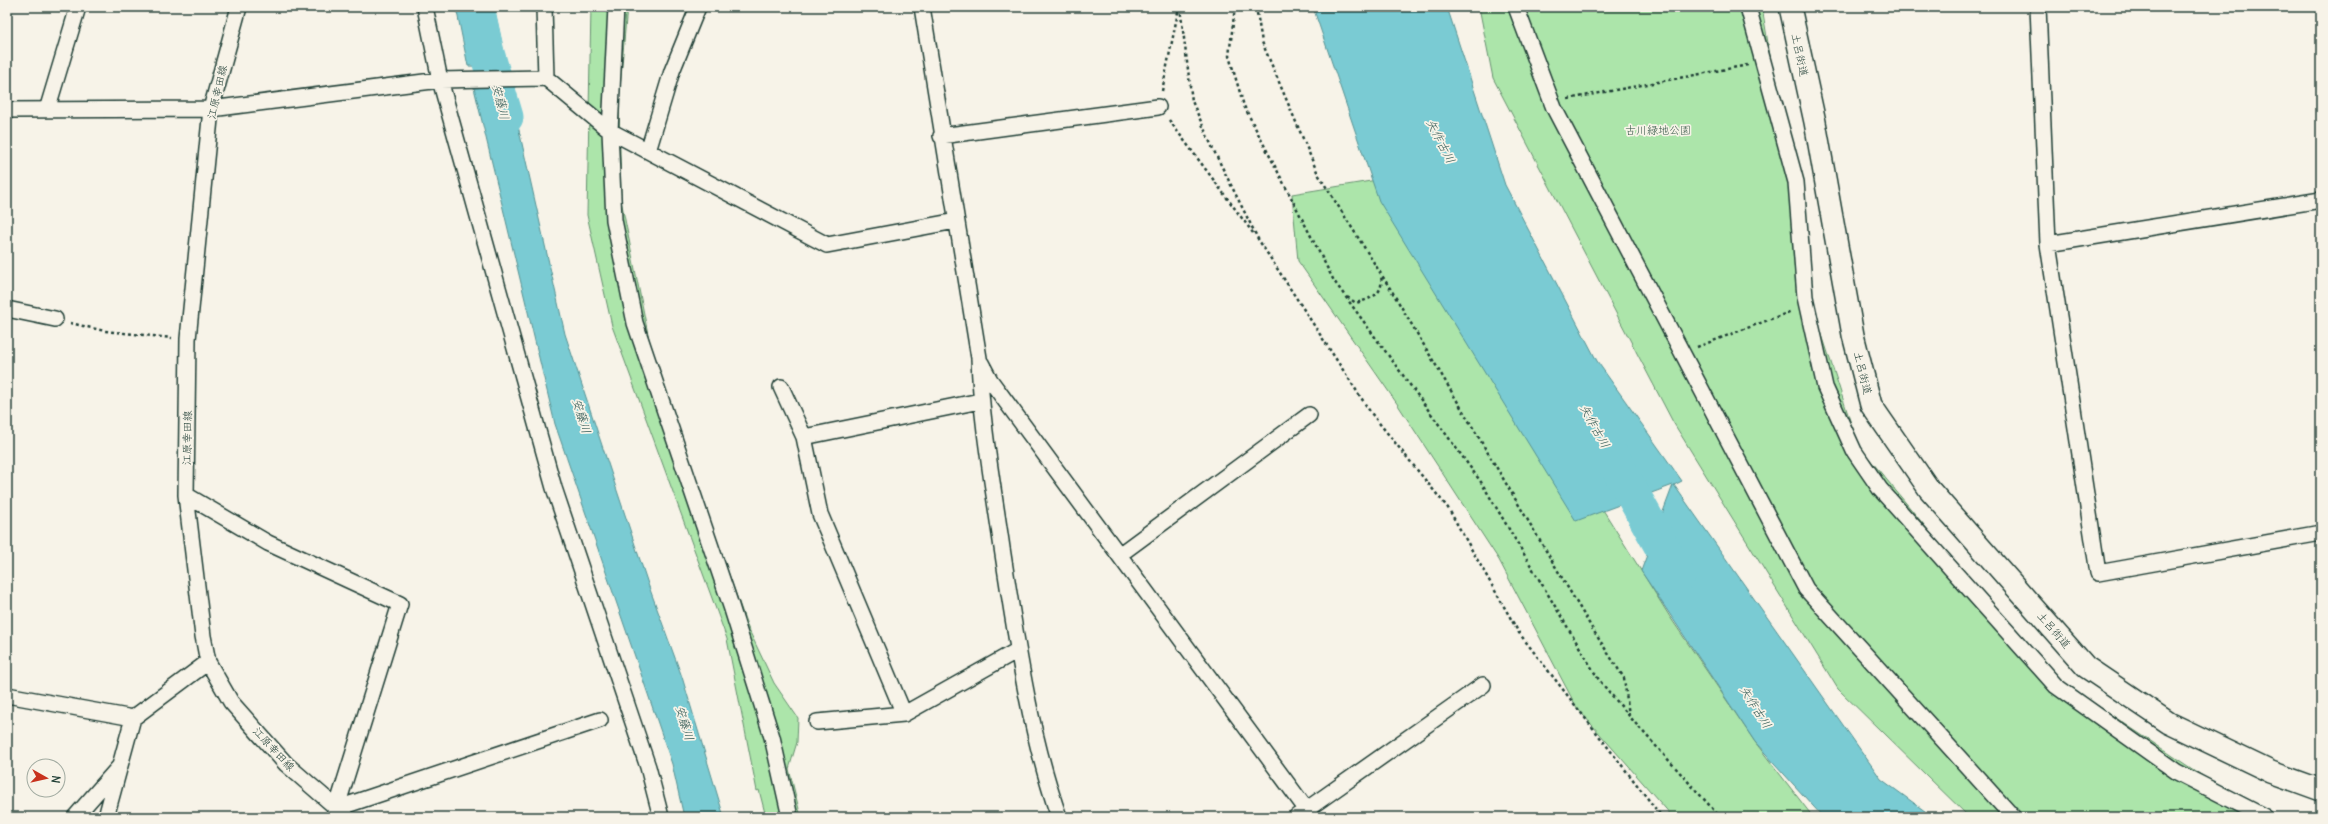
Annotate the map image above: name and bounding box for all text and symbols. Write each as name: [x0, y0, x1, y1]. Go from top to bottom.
street label: 土呂街道: [1789, 32, 1811, 78]
street label: 江原幸田線: [204, 64, 230, 120]
water label: 安藤川: [489, 83, 513, 121]
water label: 矢作古川: [1423, 116, 1459, 166]
park label: 古川緑地公園: [1625, 123, 1691, 137]
street label: 土呂街道: [1851, 350, 1875, 396]
water label: 安藤川: [570, 397, 594, 435]
water label: 矢作古川: [1577, 401, 1613, 451]
street label: 江原幸田線: [180, 410, 194, 466]
street label: 土呂街道: [2034, 609, 2074, 651]
water label: 矢作古川: [1737, 683, 1775, 731]
water label: 安藤川: [673, 704, 697, 742]
street label: 江原幸田線: [250, 724, 298, 774]
north arrow: [26, 758, 66, 798]
text: N: [48, 775, 63, 784]

